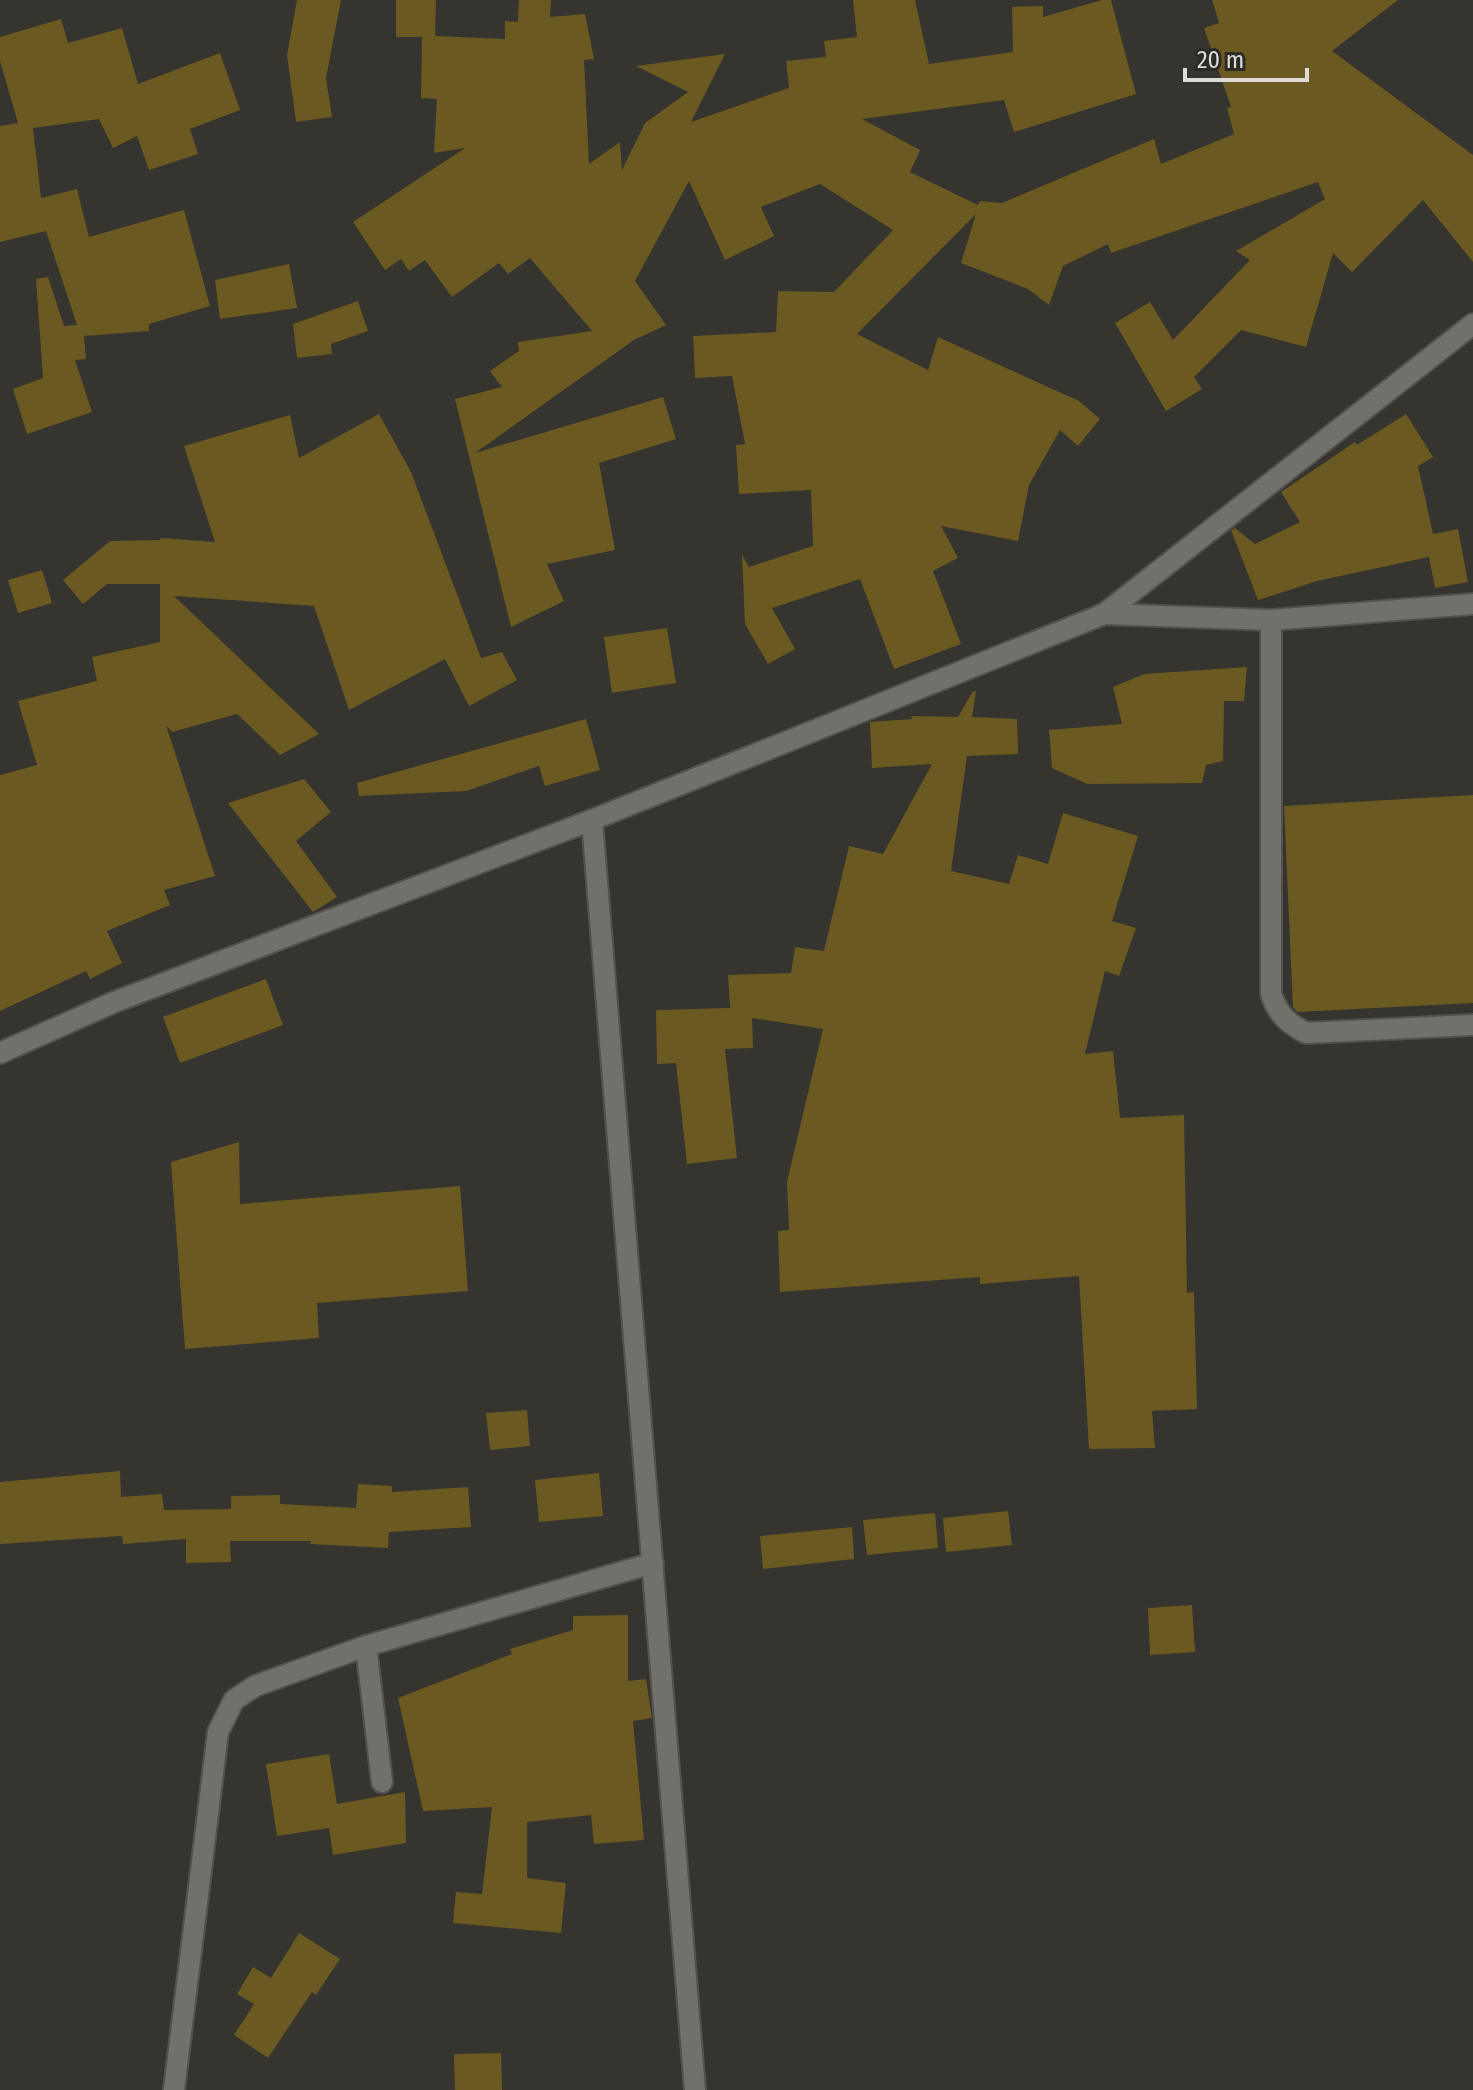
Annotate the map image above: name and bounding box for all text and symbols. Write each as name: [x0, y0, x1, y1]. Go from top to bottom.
scale bar: [1185, 32, 1307, 82]
text: 20 m: [1197, 46, 1244, 74]

